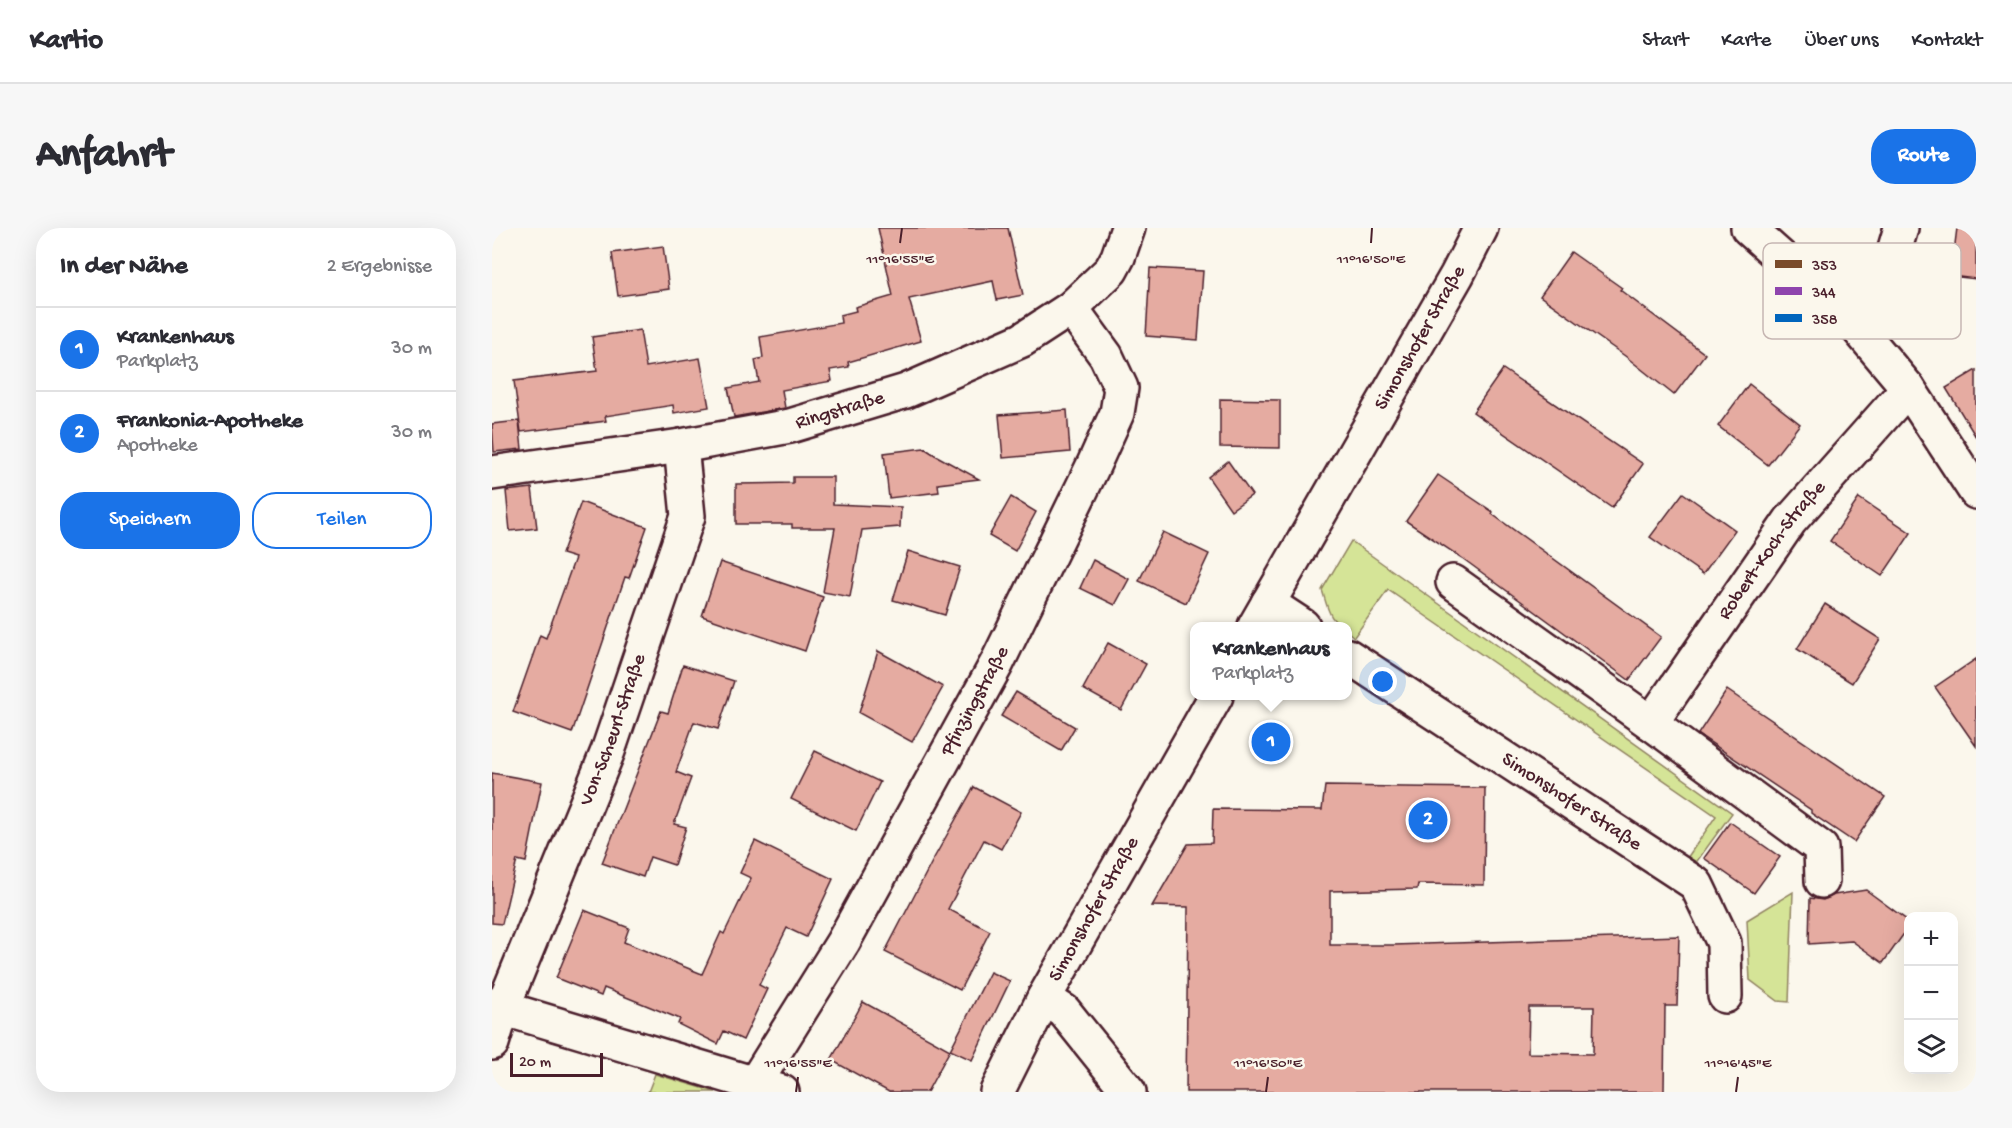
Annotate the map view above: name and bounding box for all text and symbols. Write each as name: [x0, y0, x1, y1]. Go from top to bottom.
text: Kartio: [30, 25, 103, 58]
text: Start: [1642, 29, 1688, 54]
text: Karte: [1721, 29, 1771, 54]
text: Über uns: [1804, 29, 1878, 54]
text: Kontakt: [1911, 29, 1982, 54]
button: Route: [1871, 129, 1976, 184]
text: Anfahrt: [36, 132, 171, 181]
legend: [1763, 243, 1961, 339]
text: 11°16'55"E: [865, 251, 934, 269]
text: 11°16'50"E: [1336, 251, 1406, 269]
text: In der Nähe: [60, 252, 188, 283]
text: 2 Ergebnisse: [327, 256, 432, 279]
text: 353: [1811, 258, 1837, 277]
street label: Simonshofer Straße: [1370, 262, 1471, 414]
text: 344: [1811, 285, 1836, 304]
text: 358: [1811, 312, 1838, 331]
text: Krankenhaus: [117, 325, 234, 351]
text: 1: [75, 338, 84, 361]
text: 30 m: [391, 338, 432, 361]
text: Parkplatz: [117, 351, 197, 374]
street label: Ringstraße: [793, 386, 888, 435]
text: Frankonia-Apotheke: [117, 409, 303, 435]
text: 2: [75, 422, 84, 445]
text: 30 m: [391, 422, 432, 445]
text: Apotheke: [117, 435, 198, 458]
street label: Robert-Koch-Straße: [1714, 476, 1832, 624]
button: Speichern: [60, 492, 240, 549]
button: Teilen: [252, 492, 432, 549]
popup: [1190, 622, 1352, 700]
text: Krankenhaus: [1213, 637, 1329, 663]
street label: Pfinzingstraße: [936, 642, 1015, 761]
street label: Von-Scheurl-Straße: [575, 651, 652, 810]
text: Parkplatz: [1213, 663, 1293, 686]
your location: [1368, 667, 1397, 696]
pin: 1: [1252, 720, 1290, 764]
street label: Simonshofer Straße: [1497, 748, 1646, 857]
pin: 2: [1408, 798, 1448, 842]
street label: Simonshofer Straße: [1044, 832, 1145, 986]
map controls: [1904, 912, 1958, 1074]
button: +: [1904, 912, 1958, 966]
button: −: [1904, 966, 1958, 1020]
button: layers: [1904, 1020, 1958, 1074]
scale bar: [510, 1050, 603, 1078]
text: 20 m: [519, 1054, 551, 1073]
text: 11°16'55"E: [763, 1055, 832, 1073]
text: 11°16'50"E: [1233, 1055, 1303, 1073]
text: 11°16'45"E: [1704, 1055, 1772, 1073]

